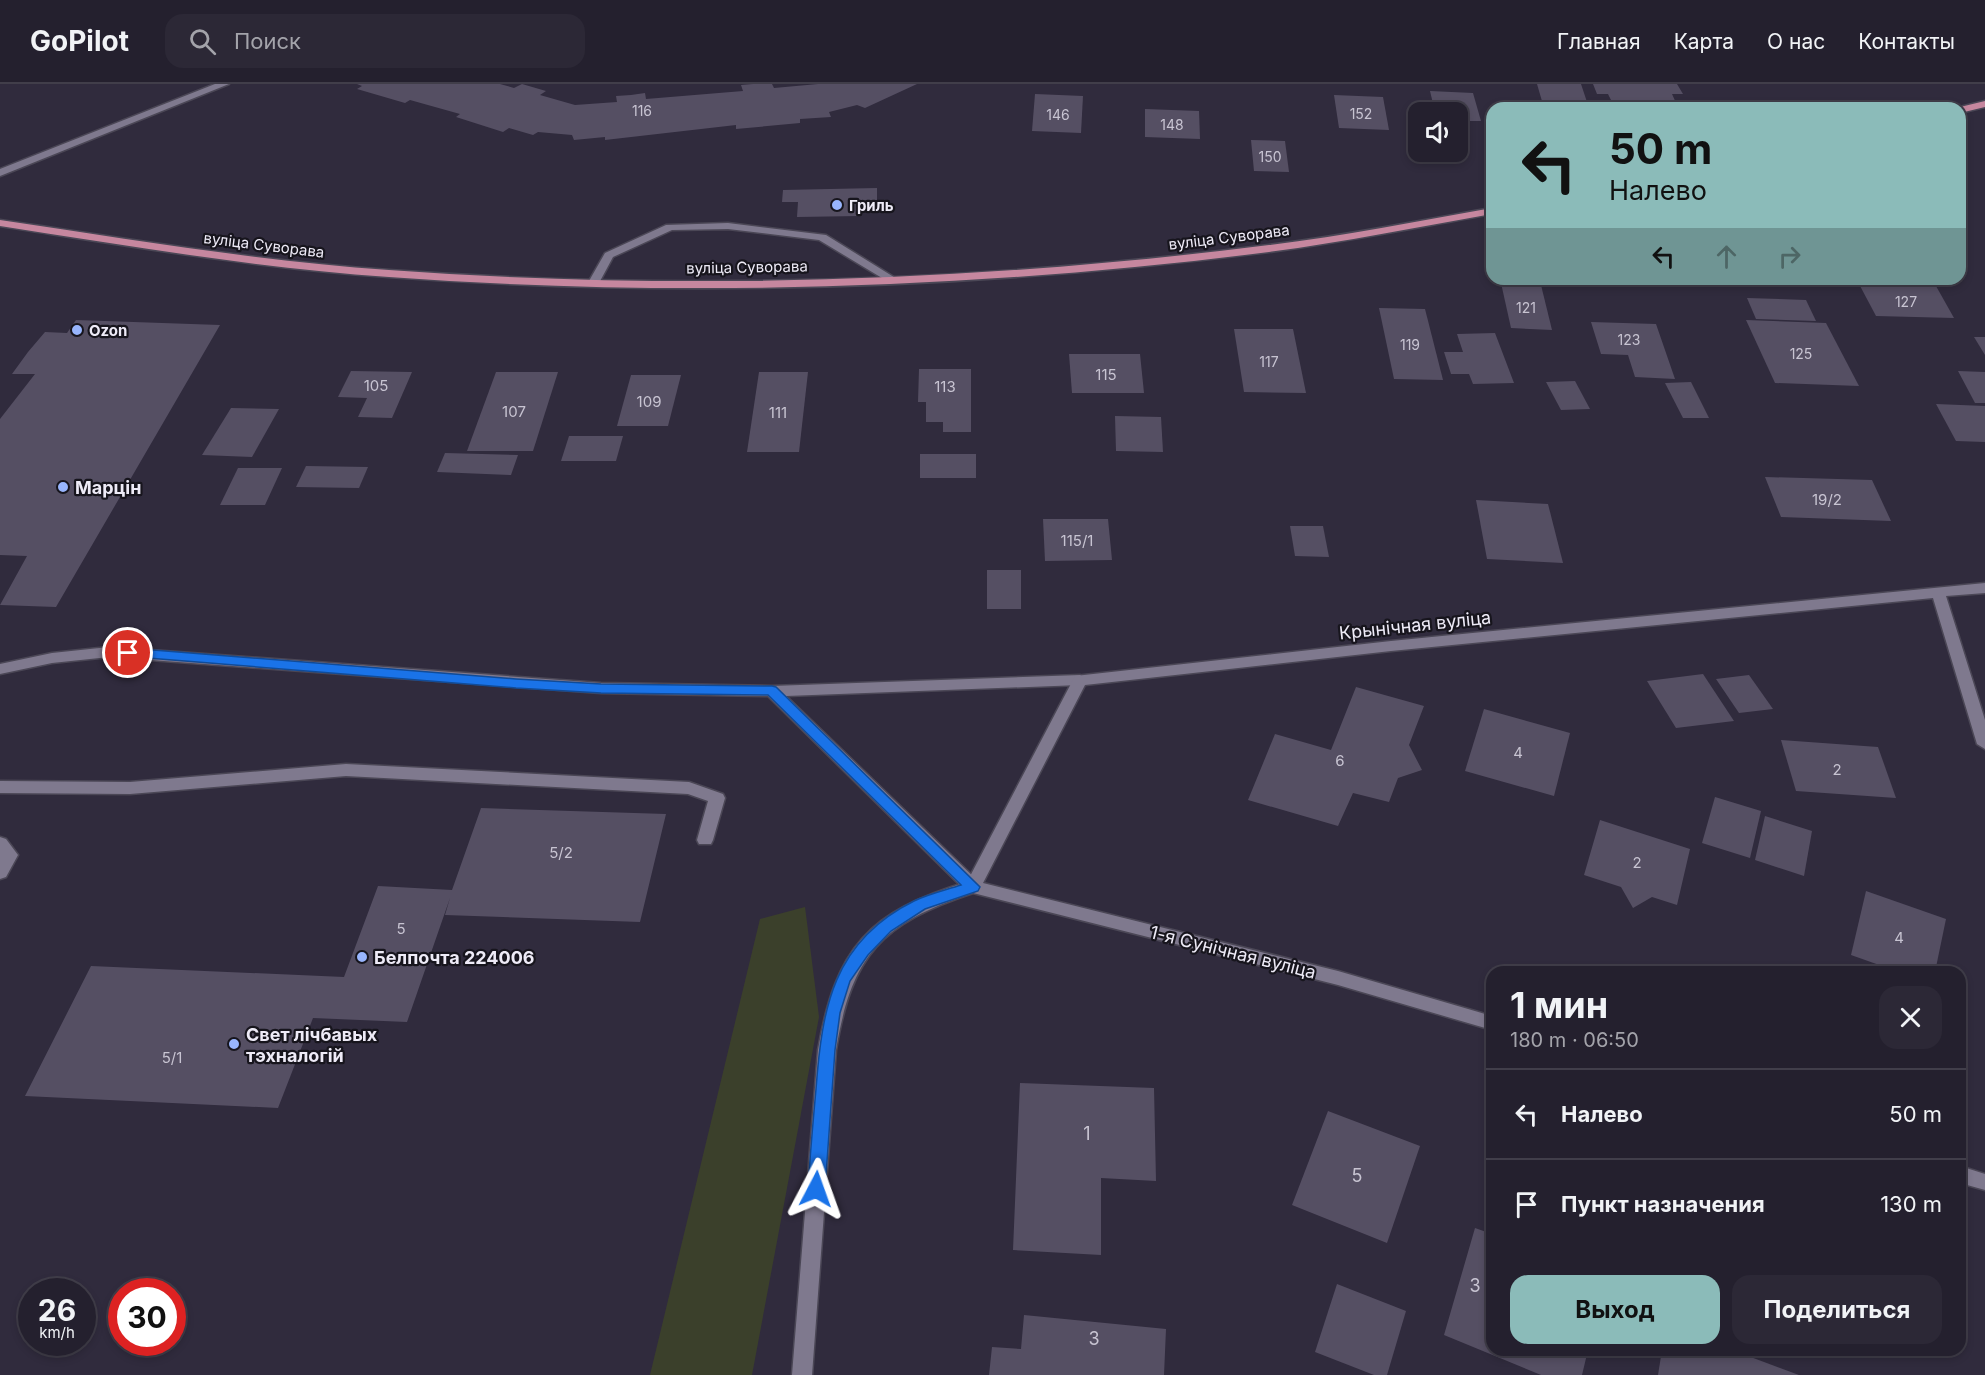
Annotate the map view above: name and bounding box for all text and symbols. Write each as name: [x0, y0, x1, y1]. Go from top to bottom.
search box: [165, 14, 585, 68]
text: GoPilot: [30, 24, 129, 58]
icon: search: [186, 25, 219, 58]
text: Поиск: [234, 28, 301, 54]
text: Главная: [1557, 29, 1641, 54]
text: Карта: [1674, 29, 1734, 54]
text: О нас: [1767, 29, 1825, 54]
text: Контакты: [1858, 29, 1955, 54]
house number: 116: [632, 102, 652, 119]
map controls: [1408, 102, 1468, 162]
button: sound: [1408, 102, 1468, 162]
house number: 152: [1350, 105, 1372, 122]
house number: 146: [1046, 106, 1070, 123]
house number: 148: [1160, 116, 1184, 133]
text: 50 m: [1609, 123, 1712, 174]
icon: left: [1510, 126, 1588, 204]
house number: 150: [1258, 148, 1282, 165]
text: Налево: [1609, 174, 1707, 207]
place label: Гриль: [849, 196, 894, 215]
marker: Гриль: [830, 198, 844, 212]
street label: вуліца Суворава: [1167, 220, 1291, 254]
street label: вуліца Суворава: [202, 228, 326, 262]
icon: left: [1647, 240, 1680, 273]
icon: ahead: [1710, 240, 1743, 273]
icon: right: [1773, 240, 1806, 273]
street label: вуліца Суворава: [686, 256, 808, 278]
house number: 127: [1895, 293, 1917, 310]
house number: 121: [1516, 299, 1536, 316]
place label: Ozon: [89, 321, 127, 340]
marker: Ozon: [70, 323, 84, 337]
house number: 123: [1618, 331, 1640, 348]
house number: 119: [1400, 336, 1420, 353]
house number: 125: [1790, 345, 1812, 362]
house number: 117: [1259, 353, 1279, 370]
house number: 115: [1095, 365, 1117, 384]
house number: 105: [364, 376, 388, 395]
house number: 113: [934, 377, 956, 396]
house number: 109: [637, 392, 661, 411]
house number: 107: [502, 402, 526, 421]
house number: 111: [769, 403, 787, 422]
place label: Марцін: [75, 477, 141, 498]
marker: Марцін: [56, 480, 70, 494]
house number: 19/2: [1812, 490, 1842, 509]
house number: 115/1: [1061, 531, 1093, 550]
street label: Крынічная вуліца: [1338, 607, 1492, 643]
pin: [102, 627, 153, 678]
icon: arrive: [111, 636, 144, 669]
house number: 4: [1513, 743, 1523, 762]
house number: 6: [1335, 751, 1345, 770]
house number: 2: [1832, 760, 1842, 779]
house number: 5/2: [549, 843, 573, 862]
house number: 2: [1632, 853, 1642, 872]
house number: 5: [396, 919, 406, 938]
street label: 1-я Сунічная вуліца: [1148, 921, 1318, 983]
house number: 4: [1894, 928, 1904, 947]
place label: Белпочта 224006: [374, 947, 535, 968]
marker: Белпочта 224006: [355, 950, 369, 964]
text: 1 мин: [1510, 983, 1608, 1027]
button: close: [1879, 986, 1942, 1049]
place label: Свет лічбавых тэхналогій: [246, 1024, 378, 1066]
text: 180 m · 06:50: [1510, 1028, 1639, 1052]
marker: Свет лічбавых тэхналогій: [227, 1037, 241, 1051]
house number: 5/1: [162, 1048, 182, 1067]
icon: left: [1510, 1098, 1543, 1131]
text: Налево: [1561, 1101, 1643, 1127]
text: 50 m: [1889, 1101, 1942, 1127]
house number: 1: [1083, 1123, 1091, 1144]
position arrow: [784, 1157, 848, 1221]
house number: 5: [1352, 1165, 1362, 1186]
icon: arrive: [1510, 1188, 1543, 1221]
text: Пункт назначения: [1561, 1191, 1765, 1217]
text: 130 m: [1880, 1191, 1942, 1217]
house number: 3: [1469, 1275, 1481, 1296]
button: Выход: [1510, 1275, 1720, 1344]
button: Поделиться: [1732, 1275, 1942, 1344]
speed limit sign: 30: [108, 1278, 186, 1356]
text: 26: [38, 1292, 76, 1328]
text: km/h: [39, 1323, 75, 1342]
house number: 3: [1088, 1328, 1100, 1349]

